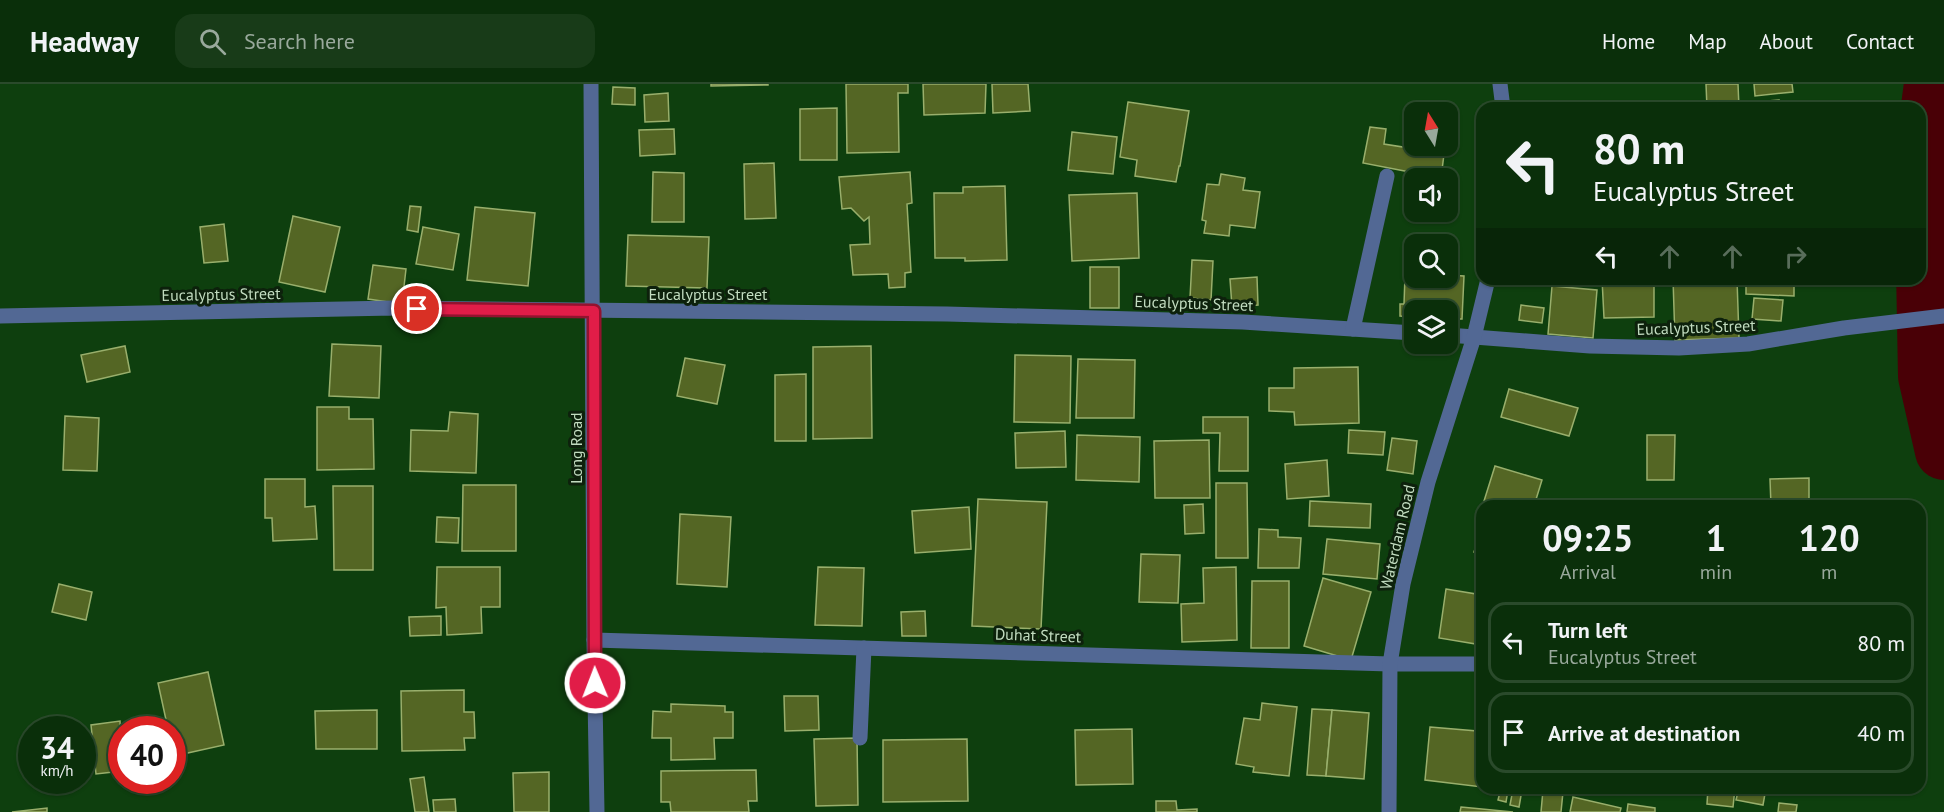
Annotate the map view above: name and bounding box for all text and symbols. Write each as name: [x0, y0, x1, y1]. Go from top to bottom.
search box: [175, 14, 595, 68]
text: Headway: [30, 23, 139, 60]
icon: search: [196, 25, 229, 58]
text: Search here: [244, 27, 355, 55]
text: Home: [1602, 28, 1655, 55]
text: Map: [1688, 28, 1727, 55]
text: About: [1760, 28, 1813, 55]
text: Contact: [1846, 28, 1914, 55]
north arrow: [1404, 102, 1458, 156]
map controls: [1404, 102, 1458, 354]
text: 80 m: [1593, 121, 1685, 176]
icon: left: [1494, 126, 1572, 204]
button: sound: [1404, 168, 1458, 222]
text: Eucalyptus Street: [1593, 174, 1794, 208]
button: search: [1404, 234, 1458, 288]
icon: left: [1590, 240, 1623, 273]
icon: ahead: [1653, 240, 1686, 273]
icon: ahead: [1716, 240, 1749, 273]
icon: right: [1779, 240, 1812, 273]
street label: Eucalyptus Street: [161, 283, 281, 305]
pin: [391, 283, 442, 334]
street label: Eucalyptus Street: [648, 284, 768, 304]
street label: Eucalyptus Street: [1134, 291, 1254, 315]
icon: arrive: [400, 292, 433, 325]
button: layers: [1404, 300, 1458, 354]
street label: Eucalyptus Street: [1636, 315, 1756, 339]
street label: Long Road: [566, 412, 586, 484]
street label: Waterdam Road: [1375, 483, 1419, 591]
text: 09:25: [1542, 514, 1634, 561]
text: 1: [1706, 514, 1726, 561]
text: 120: [1799, 514, 1860, 561]
text: Arrival: [1560, 559, 1616, 585]
text: min: [1700, 559, 1732, 585]
text: m: [1821, 559, 1837, 585]
text: Turn left: [1548, 616, 1628, 644]
street label: Duhat Street: [995, 623, 1082, 647]
icon: left: [1497, 626, 1530, 659]
text: 80 m: [1857, 629, 1905, 657]
text: Eucalyptus Street: [1548, 644, 1697, 670]
position arrow: [563, 651, 627, 715]
speed limit sign: 40: [108, 716, 186, 794]
icon: arrive: [1497, 716, 1530, 749]
text: Arrive at destination: [1548, 719, 1740, 747]
text: 40 m: [1857, 719, 1905, 747]
text: 34: [40, 728, 74, 767]
text: km/h: [41, 761, 73, 780]

